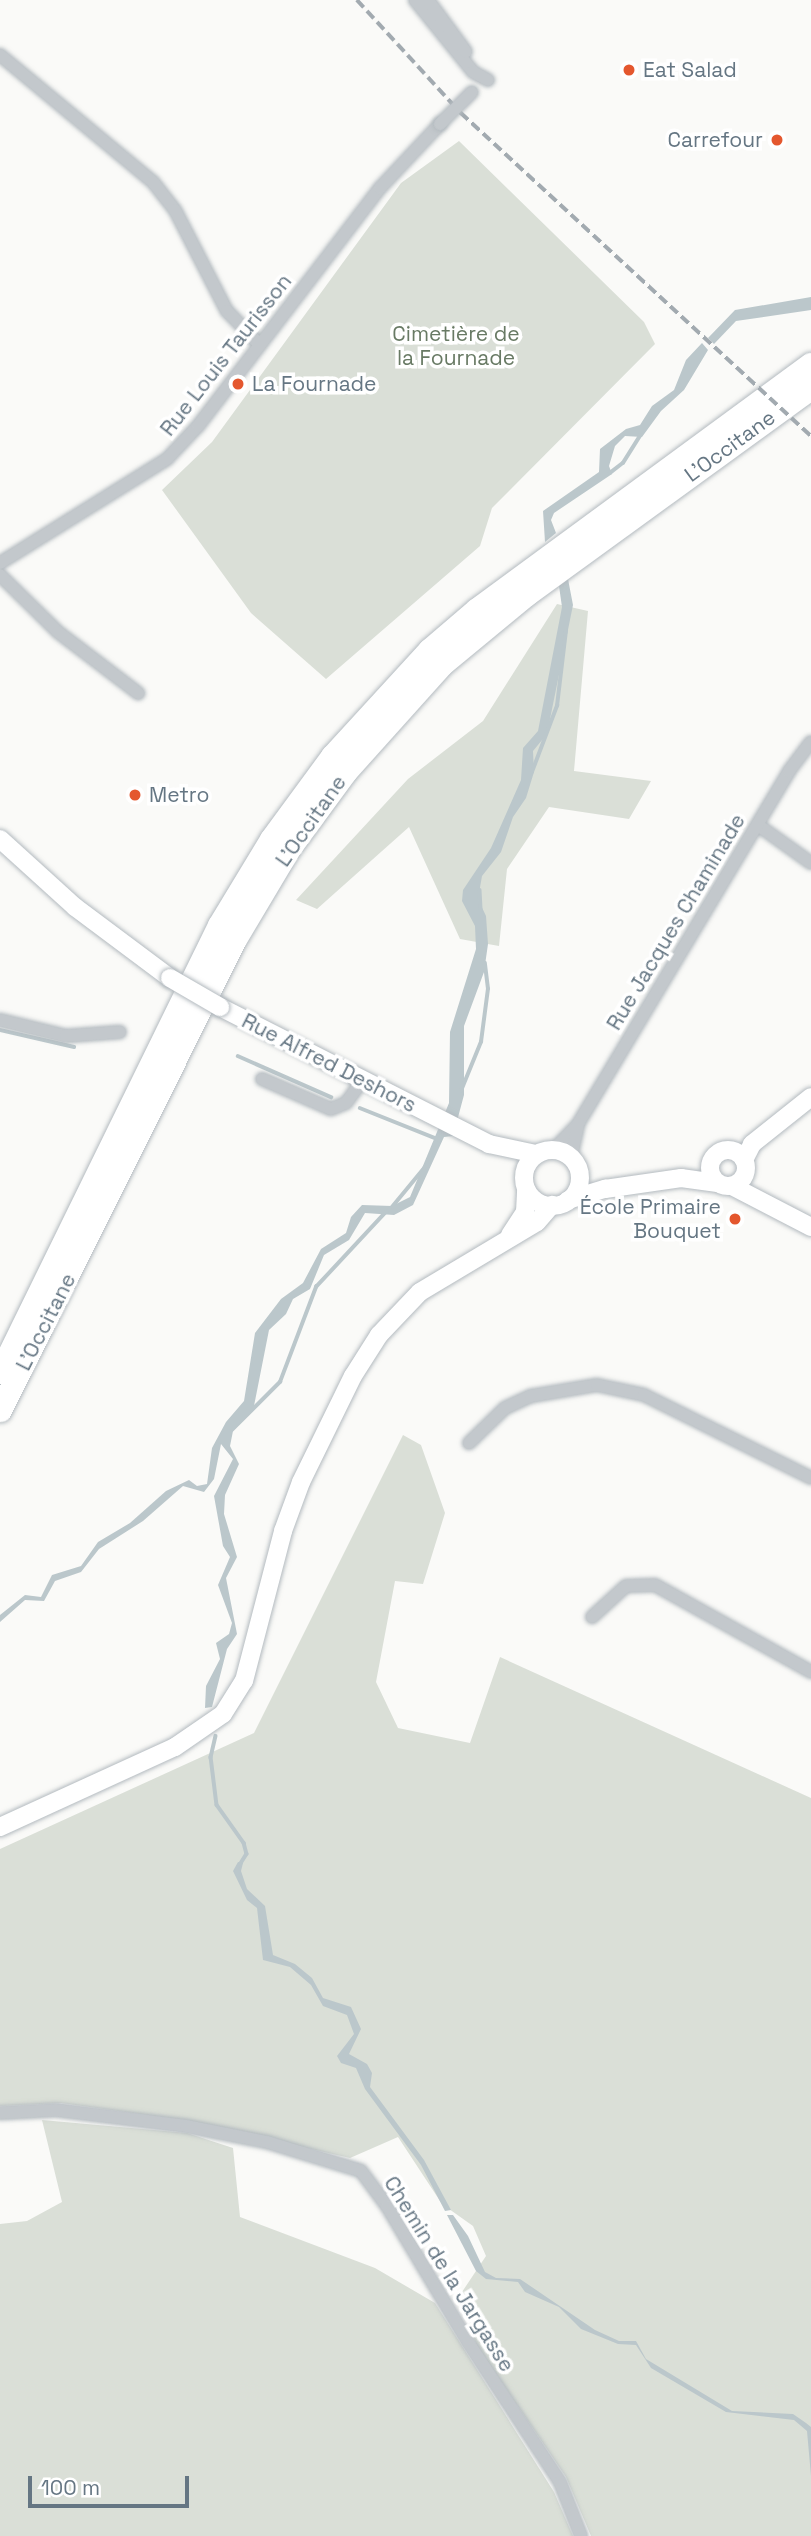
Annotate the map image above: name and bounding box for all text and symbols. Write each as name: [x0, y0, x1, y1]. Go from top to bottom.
place label: Eat Salad: [643, 57, 737, 83]
marker: Eat Salad: [621, 62, 637, 78]
place label: Carrefour: [667, 127, 763, 153]
marker: Carrefour: [769, 132, 785, 148]
street label: Rue Louis Taurisson: [155, 269, 297, 441]
park label: Cimetière de la Fournade: [392, 321, 520, 371]
place label: La Fournade: [252, 371, 377, 397]
marker: La Fournade: [230, 376, 246, 392]
street label: L'Occitane: [680, 405, 780, 487]
street label: L'Occitane: [270, 771, 352, 871]
place label: Metro: [149, 782, 209, 808]
marker: Metro: [127, 787, 143, 803]
street label: Rue Jacques Chaminade: [601, 809, 751, 1035]
street label: Rue Alfred Deshors: [238, 1008, 420, 1118]
place label: École Primaire Bouquet: [580, 1194, 721, 1244]
marker: École Primaire Bouquet: [727, 1211, 743, 1227]
street label: L'Occitane: [11, 1269, 81, 1375]
street label: Chemin de la Jargasse: [378, 2172, 520, 2376]
scale bar: [32, 2462, 192, 2506]
text: 100 m: [41, 2474, 100, 2501]

